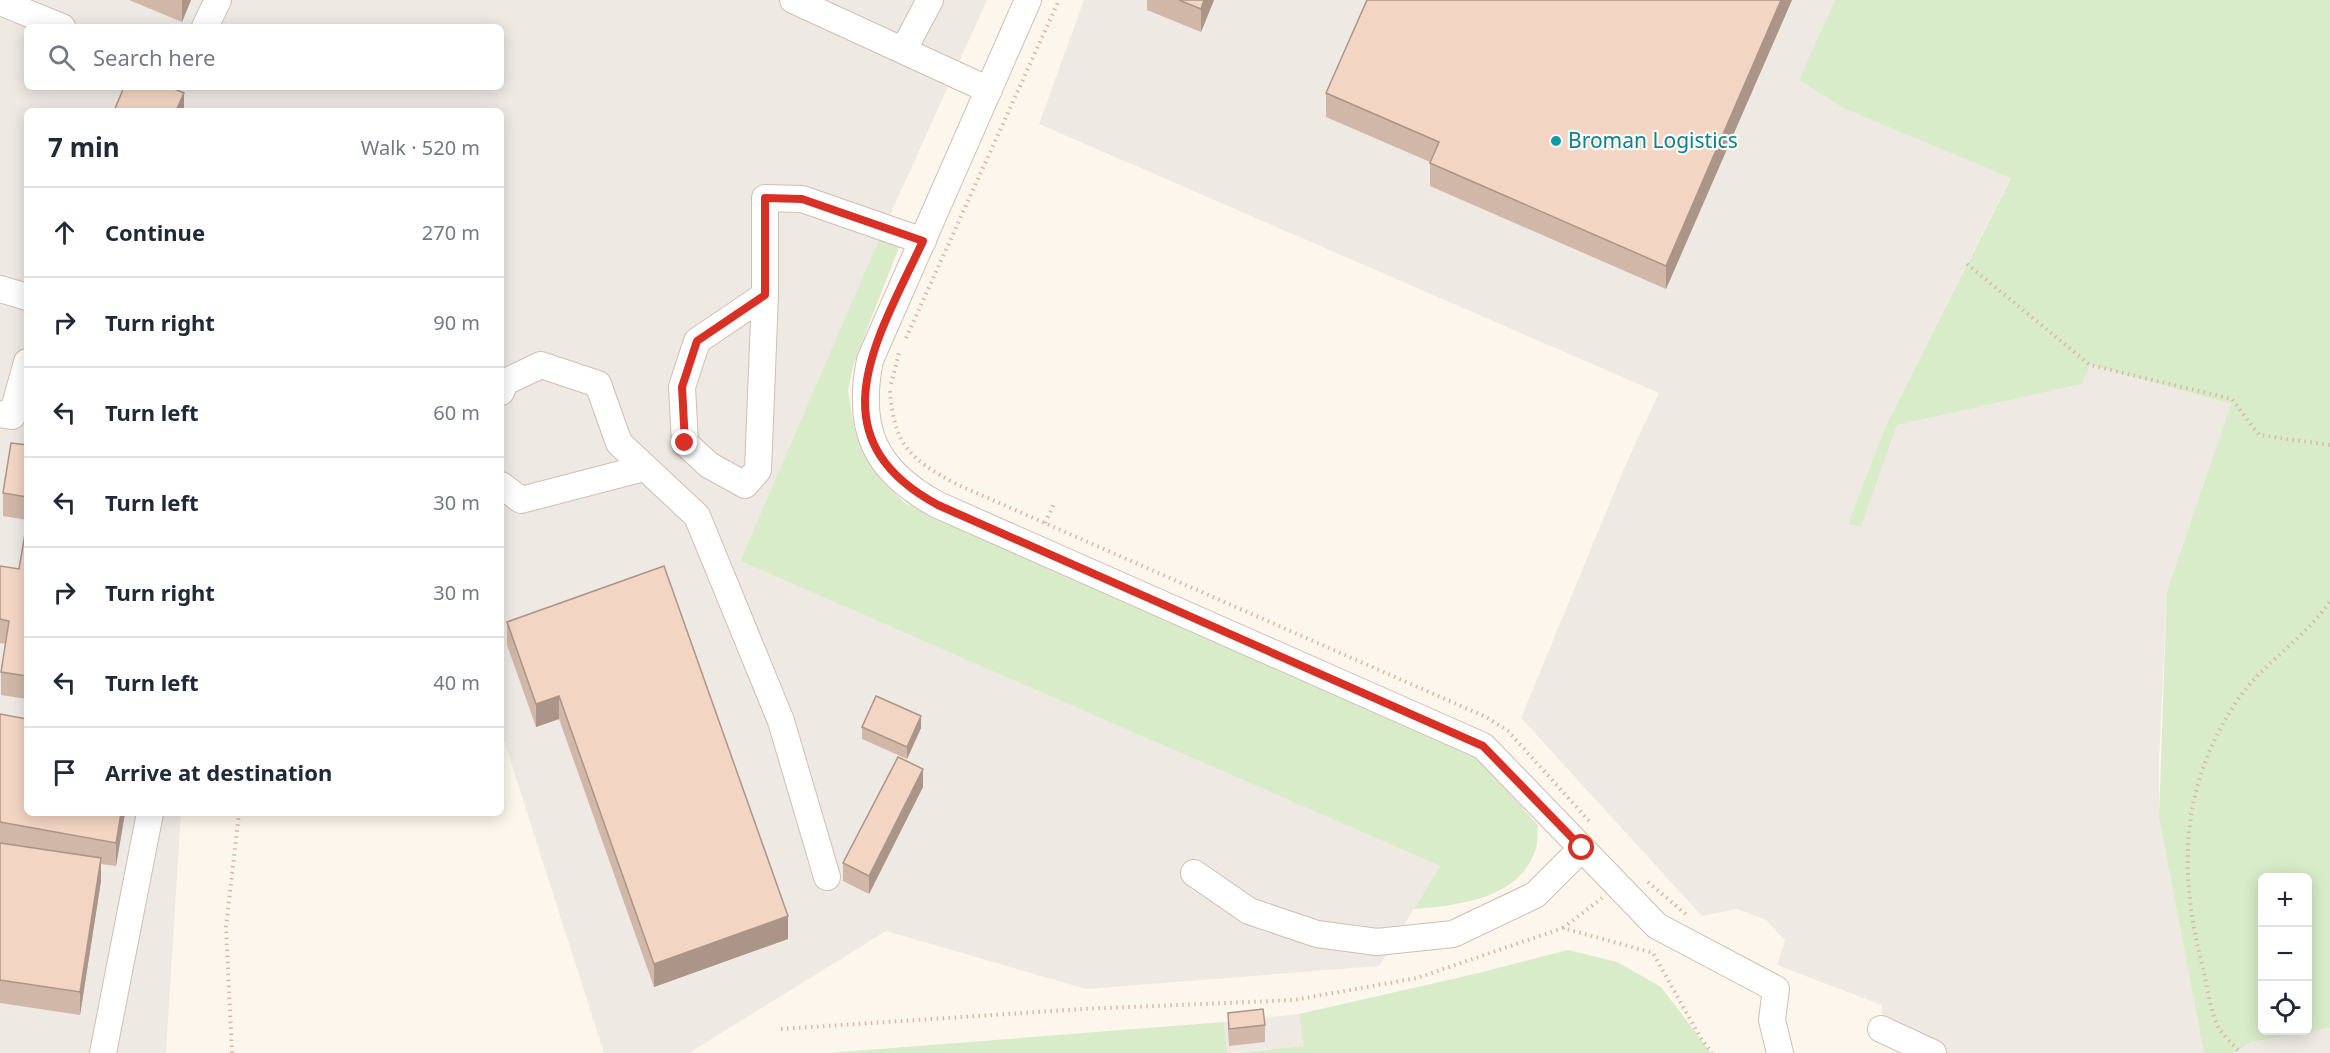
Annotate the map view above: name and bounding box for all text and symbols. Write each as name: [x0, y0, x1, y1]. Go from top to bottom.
search box: [24, 24, 504, 90]
icon: search: [45, 41, 78, 74]
text: Search here: [93, 42, 215, 72]
place label: Broman Logistics: [1568, 126, 1738, 154]
text: 7 min: [48, 129, 120, 165]
text: Walk · 520 m: [361, 134, 480, 161]
marker: Broman Logistics: [1549, 134, 1563, 148]
icon: ahead: [48, 216, 81, 249]
text: Continue: [105, 217, 205, 247]
text: 270 m: [422, 219, 480, 246]
icon: right: [48, 306, 81, 339]
text: Turn right: [105, 307, 215, 337]
text: 90 m: [433, 309, 480, 336]
icon: left: [48, 396, 81, 429]
text: Turn left: [105, 397, 199, 427]
text: 60 m: [433, 399, 480, 426]
route end: [671, 429, 697, 455]
icon: left: [48, 486, 81, 519]
text: Turn left: [105, 487, 199, 517]
text: 30 m: [433, 489, 480, 516]
icon: right: [48, 576, 81, 609]
text: Turn right: [105, 577, 215, 607]
text: 30 m: [433, 579, 480, 606]
icon: left: [48, 666, 81, 699]
text: Turn left: [105, 667, 199, 697]
text: 40 m: [433, 669, 480, 696]
icon: arrive: [48, 756, 81, 789]
text: Arrive at destination: [105, 757, 332, 787]
route start: [1568, 834, 1594, 860]
map controls: [2258, 873, 2312, 1035]
button: +: [2258, 873, 2312, 927]
button: −: [2258, 927, 2312, 981]
button: locate: [2258, 981, 2312, 1035]

